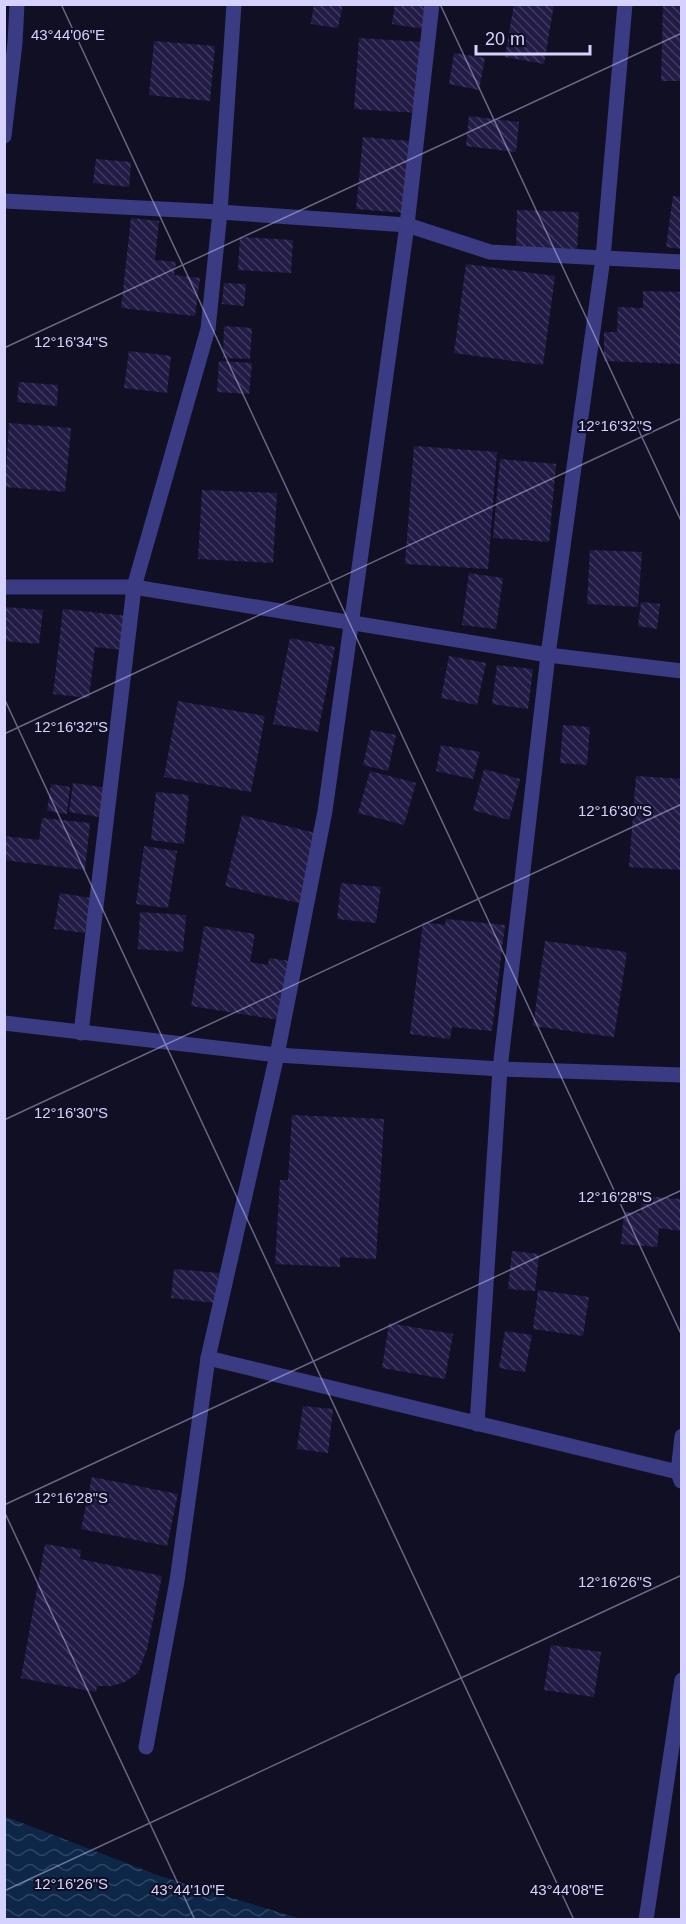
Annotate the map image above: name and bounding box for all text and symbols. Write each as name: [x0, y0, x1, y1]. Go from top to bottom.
scale bar: [476, 18, 590, 56]
text: 43°44'06"E: [31, 26, 105, 43]
text: 20 m: [485, 29, 525, 49]
text: 12°16'34"S: [34, 333, 108, 350]
text: 12°16'32"S: [578, 417, 652, 434]
text: 12°16'32"S: [34, 718, 108, 735]
text: 12°16'30"S: [578, 802, 652, 819]
text: 12°16'30"S: [34, 1104, 108, 1121]
text: 12°16'28"S: [578, 1188, 652, 1205]
text: 12°16'28"S: [34, 1489, 108, 1506]
text: 12°16'26"S: [578, 1573, 652, 1590]
text: 12°16'26"S: [34, 1875, 108, 1892]
text: 43°44'10"E: [151, 1881, 225, 1898]
text: 43°44'08"E: [530, 1881, 604, 1898]

